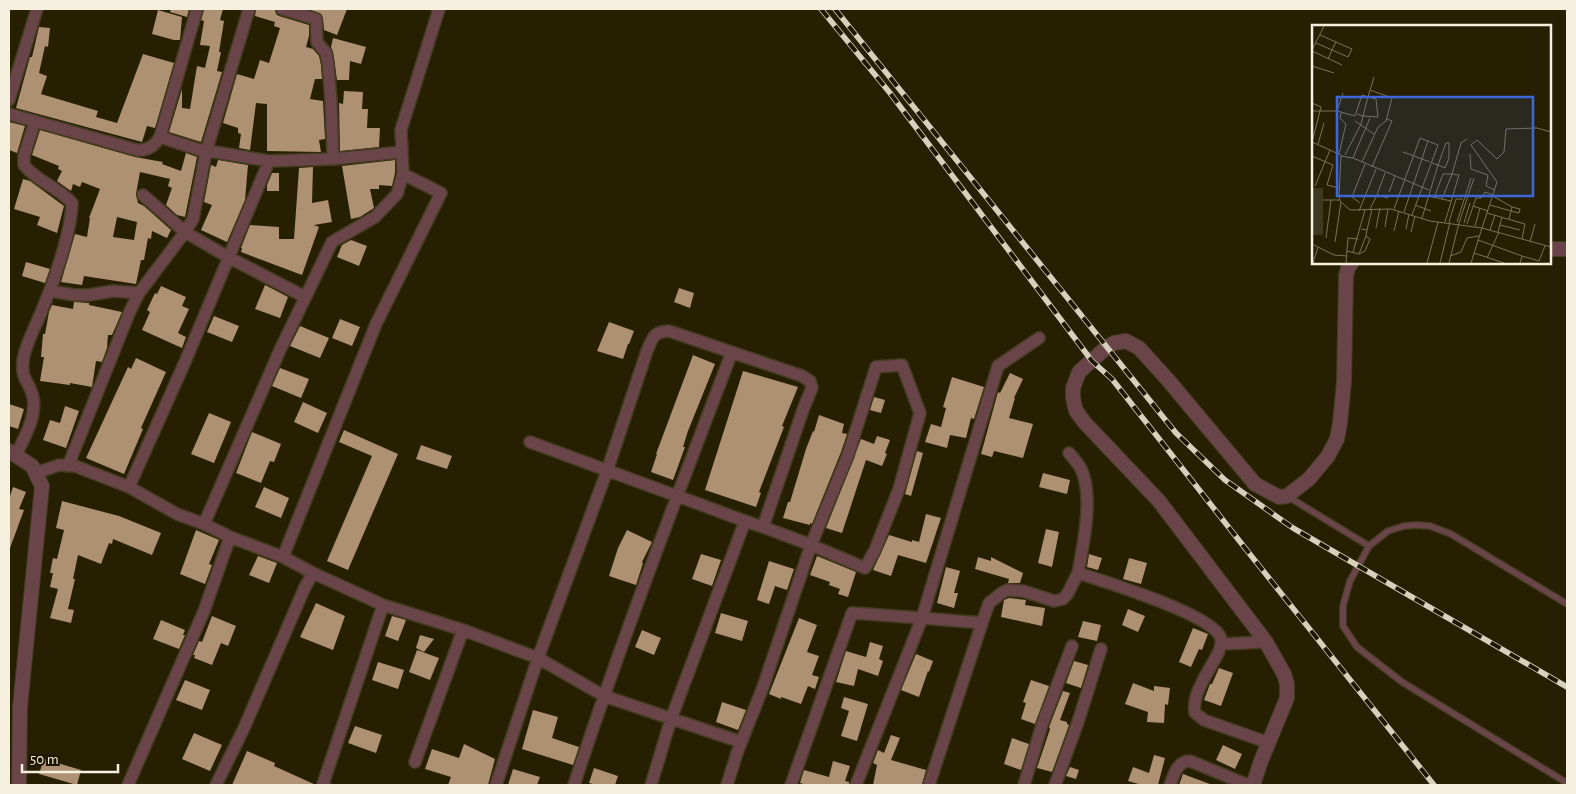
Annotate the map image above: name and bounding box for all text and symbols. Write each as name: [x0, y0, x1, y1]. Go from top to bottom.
inset map: [1312, 25, 1551, 264]
scale bar: [22, 742, 119, 774]
text: 50 m: [30, 752, 59, 767]

